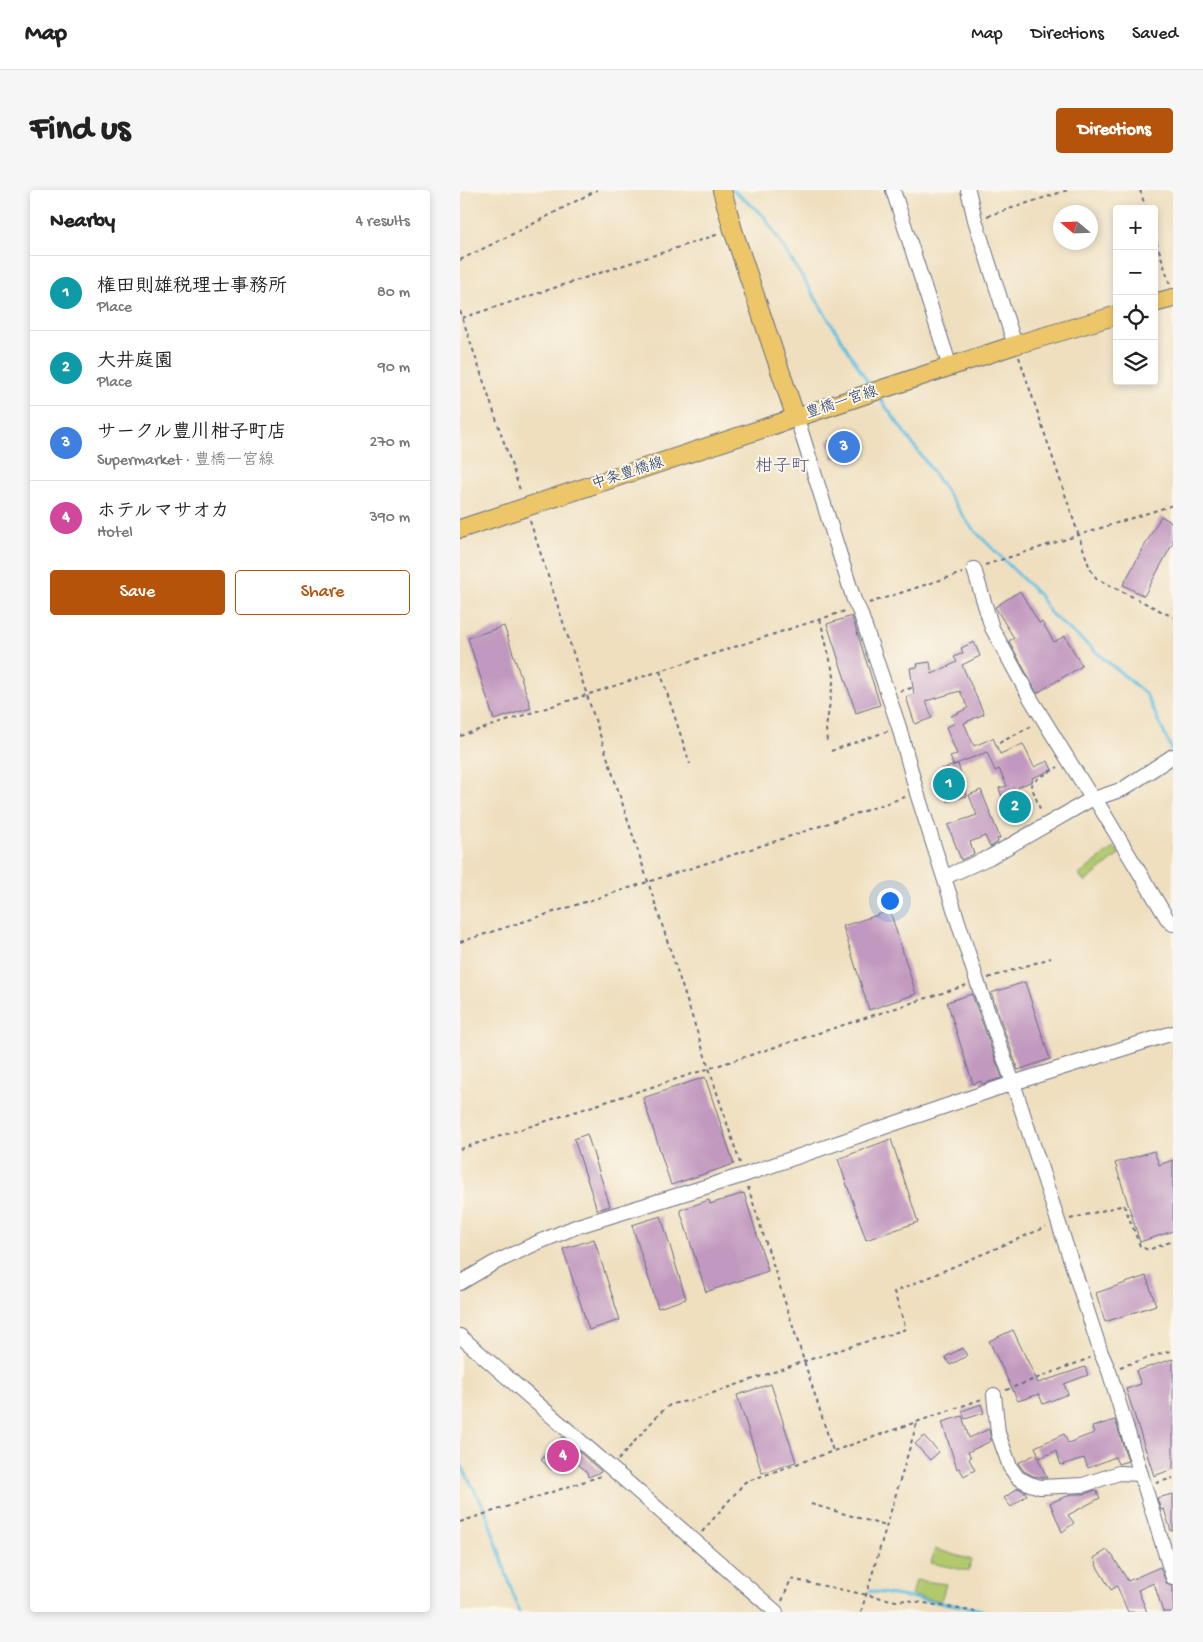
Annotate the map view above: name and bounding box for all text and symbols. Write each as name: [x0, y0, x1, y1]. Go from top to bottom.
text: Map: [25, 20, 67, 49]
text: Map: [971, 24, 1003, 45]
text: Directions: [1031, 24, 1104, 45]
text: Saved: [1132, 24, 1178, 45]
button: Directions: [1056, 108, 1173, 153]
text: Find us: [30, 110, 130, 151]
north arrow: [1053, 205, 1098, 250]
map controls: [1113, 205, 1158, 385]
button: +: [1113, 205, 1158, 250]
text: Nearby: [50, 210, 115, 235]
text: 4 results: [355, 213, 410, 232]
button: −: [1113, 250, 1158, 295]
text: 権田則雄税理士事務所: [97, 276, 287, 299]
text: 1: [63, 284, 69, 303]
text: 80 m: [377, 284, 410, 303]
button: locate: [1113, 295, 1158, 340]
text: Place: [97, 299, 132, 318]
button: layers: [1113, 340, 1158, 385]
text: 大井庭園: [97, 351, 173, 374]
text: 2: [62, 359, 70, 378]
text: 90 m: [378, 359, 410, 378]
text: Place: [97, 374, 132, 393]
street label: 豊橋一宮線: [803, 382, 880, 423]
text: サークル豊川柑子町店: [97, 422, 286, 445]
pin: 3: [828, 428, 860, 466]
text: 3: [62, 434, 70, 453]
text: 270 m: [370, 434, 410, 453]
text: Supermarket · 豊橋一宮線: [97, 452, 274, 471]
street label: 中条豊橋線: [589, 453, 666, 494]
district label: 柑子町: [755, 456, 809, 478]
text: ホテルマサオカ: [97, 501, 230, 524]
text: 4: [62, 509, 70, 528]
text: 390 m: [369, 509, 410, 528]
text: Hotel: [97, 524, 133, 543]
button: Save: [50, 570, 225, 615]
button: Share: [235, 570, 410, 615]
pin: 1: [933, 765, 965, 803]
pin: 2: [999, 788, 1031, 826]
your location: [877, 888, 903, 914]
pin: 4: [547, 1437, 579, 1475]

